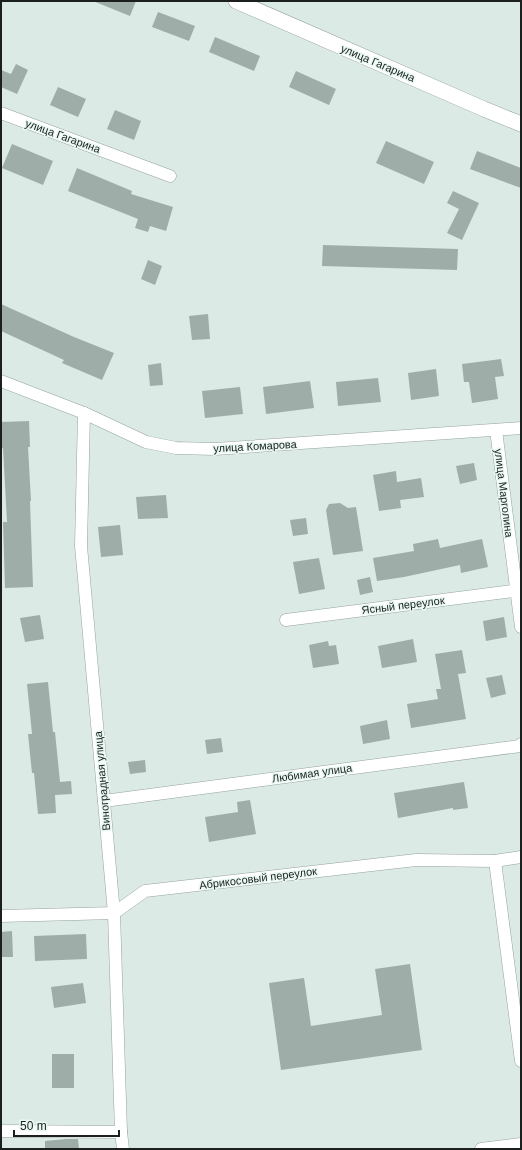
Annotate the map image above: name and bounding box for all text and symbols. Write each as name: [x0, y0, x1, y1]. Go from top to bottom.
street label: улица Гагарина: [339, 42, 418, 84]
street label: улица Гагарина: [24, 117, 103, 155]
street label: улица Комарова: [213, 438, 298, 454]
street label: улица Марголина: [493, 448, 515, 539]
street label: Ясный переулок: [361, 594, 445, 616]
street label: Виноградная улица: [92, 730, 112, 831]
street label: Любимая улица: [271, 761, 354, 785]
street label: Абрикосовый переулок: [198, 865, 318, 891]
scale bar: [14, 1112, 119, 1138]
text: 50 m: [20, 1119, 47, 1133]

